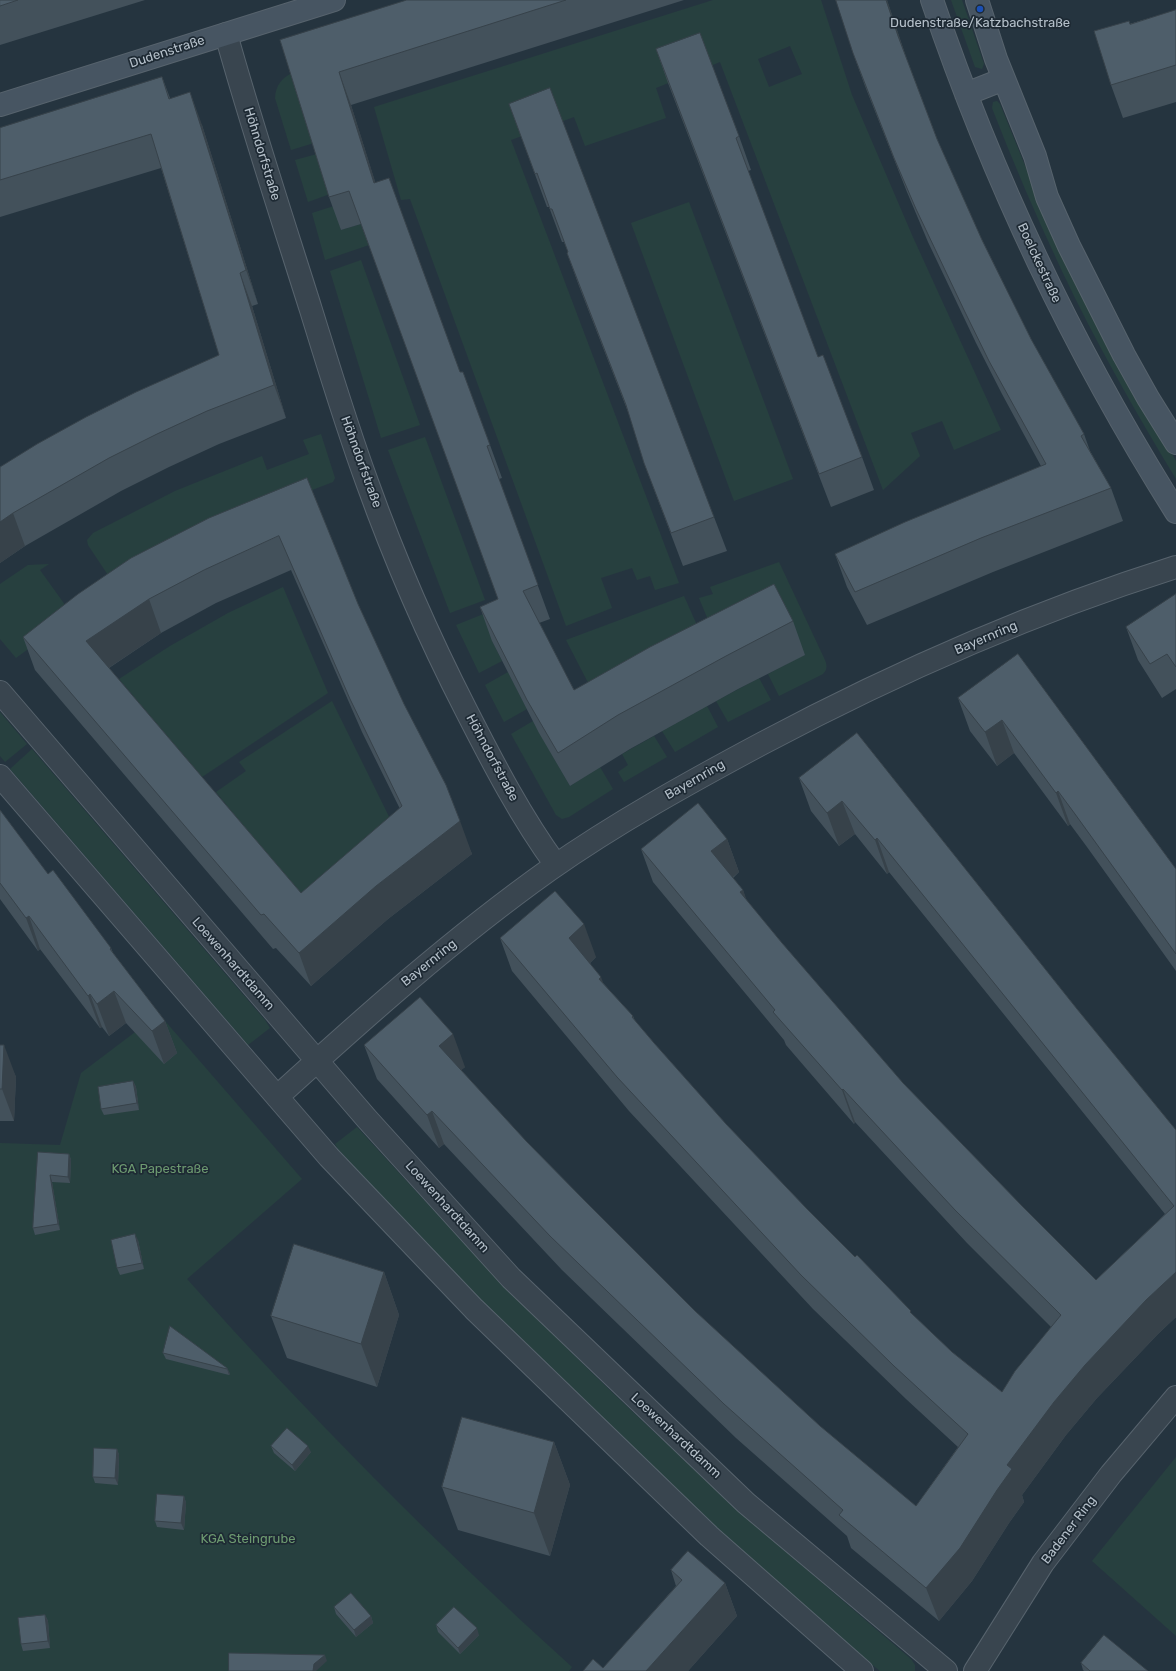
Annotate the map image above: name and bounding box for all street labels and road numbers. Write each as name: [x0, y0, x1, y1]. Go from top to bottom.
street label: Dudenstraße: [127, 32, 207, 72]
street label: Höhndorfstraße: [240, 106, 284, 202]
street label: Boelckestraße: [1014, 221, 1064, 305]
street label: Höhndorfstraße: [337, 414, 385, 510]
street label: Bayernring: [952, 618, 1020, 658]
street label: Höhndorfstraße: [463, 712, 521, 804]
street label: Bayernring: [662, 757, 728, 803]
street label: Loewenhardtdamm: [188, 914, 278, 1014]
street label: Bayernring: [398, 936, 460, 990]
street label: Loewenhardtdamm: [402, 1158, 492, 1256]
street label: Loewenhardtdamm: [628, 1390, 724, 1482]
street label: Badener Ring: [1038, 1493, 1100, 1567]

